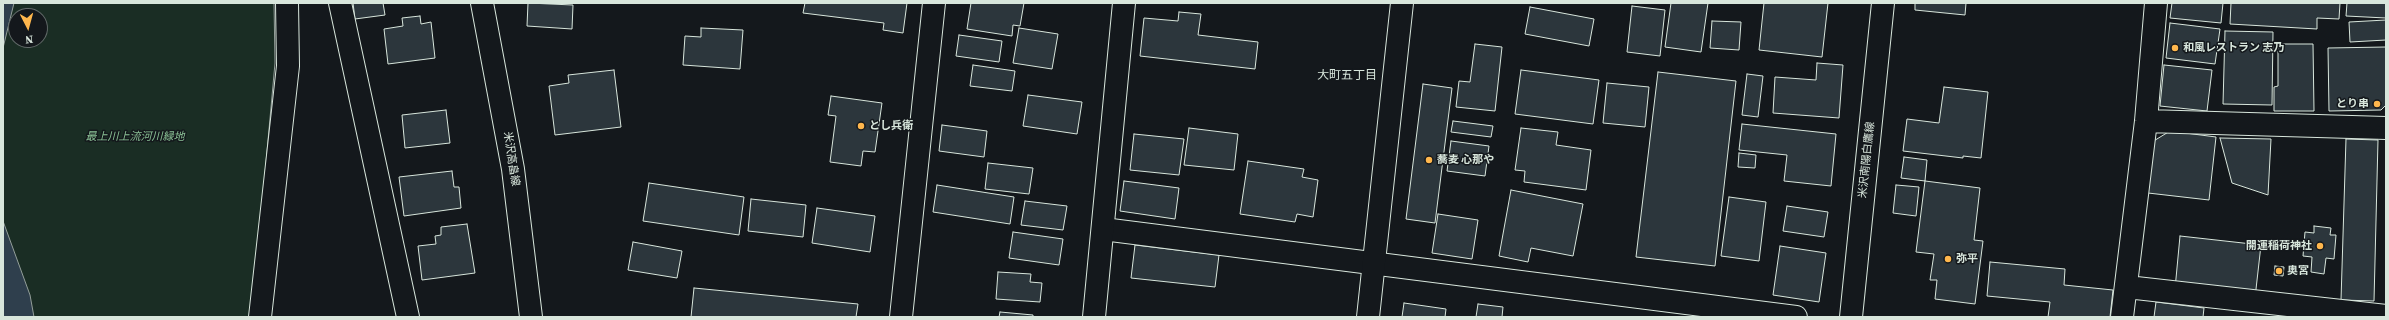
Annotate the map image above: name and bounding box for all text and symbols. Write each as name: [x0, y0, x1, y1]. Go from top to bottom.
north arrow: [8, 8, 48, 48]
text: N: [24, 32, 34, 47]
place label: 和風レストラン 志乃: [2183, 41, 2284, 55]
marker: 和風レストラン 志乃: [2170, 43, 2180, 53]
district label: 大町五丁目: [1317, 69, 1377, 83]
place label: とり串: [2336, 97, 2369, 111]
marker: とり串: [2372, 99, 2382, 109]
place label: とし兵衛: [869, 119, 913, 133]
marker: とし兵衛: [856, 121, 866, 131]
street label: 米沢南陽白鷹線: [1856, 121, 1878, 199]
park label: 最上川上流河川緑地: [86, 130, 184, 144]
street label: 米沢高畠線: [500, 131, 522, 187]
place label: 蕎麦 心那や: [1437, 153, 1494, 167]
marker: 蕎麦 心那や: [1424, 155, 1434, 165]
place label: 開運稲荷神社: [2246, 239, 2312, 253]
marker: 開運稲荷神社: [2315, 241, 2325, 251]
place label: 弥平: [1956, 252, 1978, 266]
marker: 弥平: [1943, 254, 1953, 264]
place label: 奥宮: [2287, 264, 2309, 278]
marker: 奥宮: [2274, 266, 2284, 276]

